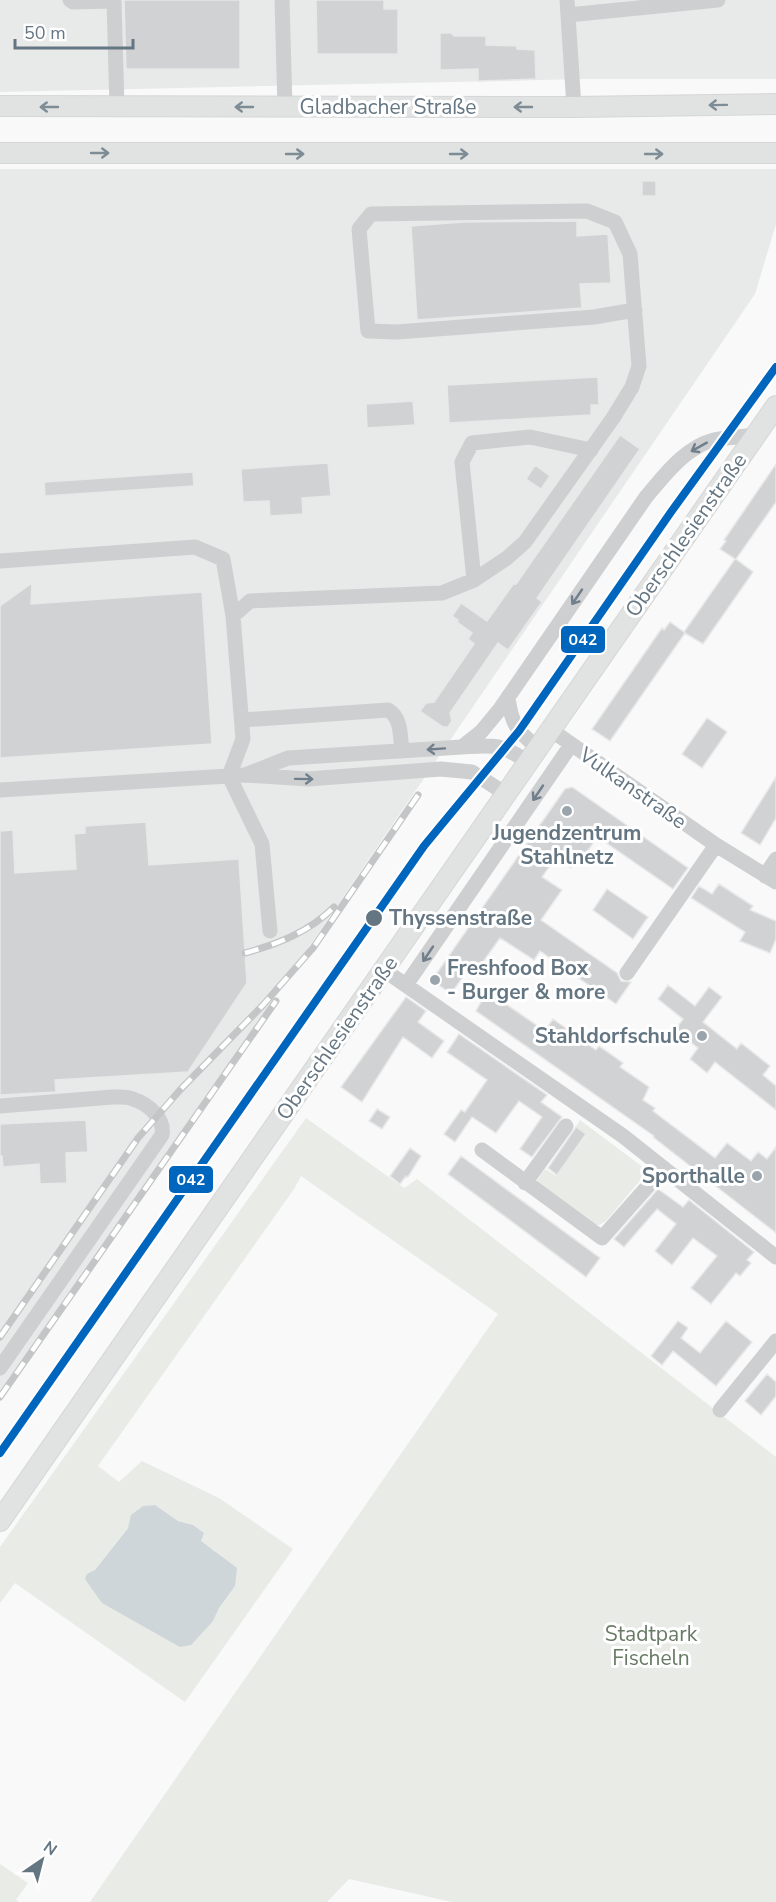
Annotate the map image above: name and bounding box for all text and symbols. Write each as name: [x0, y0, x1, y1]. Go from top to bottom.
scale bar: [15, 12, 134, 50]
text: 50 m: [24, 21, 66, 45]
street label: Gladbacher Straße: [300, 93, 476, 121]
one-way arrow: [708, 99, 728, 111]
one-way arrow: [39, 101, 59, 113]
one-way arrow: [234, 101, 254, 113]
one-way arrow: [513, 101, 533, 113]
one-way arrow: [90, 147, 110, 159]
one-way arrow: [285, 148, 305, 160]
one-way arrow: [449, 148, 469, 160]
one-way arrow: [644, 148, 664, 160]
one-way arrow: [691, 442, 709, 453]
street label: Oberschlesienstraße: [619, 447, 753, 623]
one-way arrow: [571, 588, 583, 604]
line badge: 042: [560, 625, 606, 654]
text: 042: [569, 629, 597, 651]
street label: Vulkanstraße: [573, 740, 692, 835]
one-way arrow: [427, 743, 447, 754]
one-way arrow: [293, 773, 313, 784]
one-way arrow: [532, 784, 544, 800]
marker: Jugendzentrum Stahlnetz: [560, 804, 574, 818]
place label: Jugendzentrum Stahlnetz: [492, 819, 641, 871]
place label: Thyssenstraße: [389, 904, 532, 932]
marker: Thyssenstraße: [364, 908, 384, 928]
one-way arrow: [422, 945, 434, 961]
street label: Oberschlesienstraße: [270, 950, 404, 1126]
place label: Freshfood Box - Burger & more: [447, 954, 605, 1006]
marker: Freshfood Box - Burger & more: [428, 973, 442, 987]
place label: Stahldorfschule: [535, 1022, 690, 1050]
marker: Stahldorfschule: [695, 1029, 709, 1043]
place label: Sporthalle: [642, 1162, 745, 1190]
line badge: 042: [168, 1165, 214, 1194]
text: 042: [177, 1169, 205, 1191]
marker: Sporthalle: [750, 1169, 764, 1183]
park label: Stadtpark Fischeln: [605, 1620, 698, 1672]
north arrow: [12, 1830, 72, 1890]
text: N: [39, 1836, 61, 1861]

